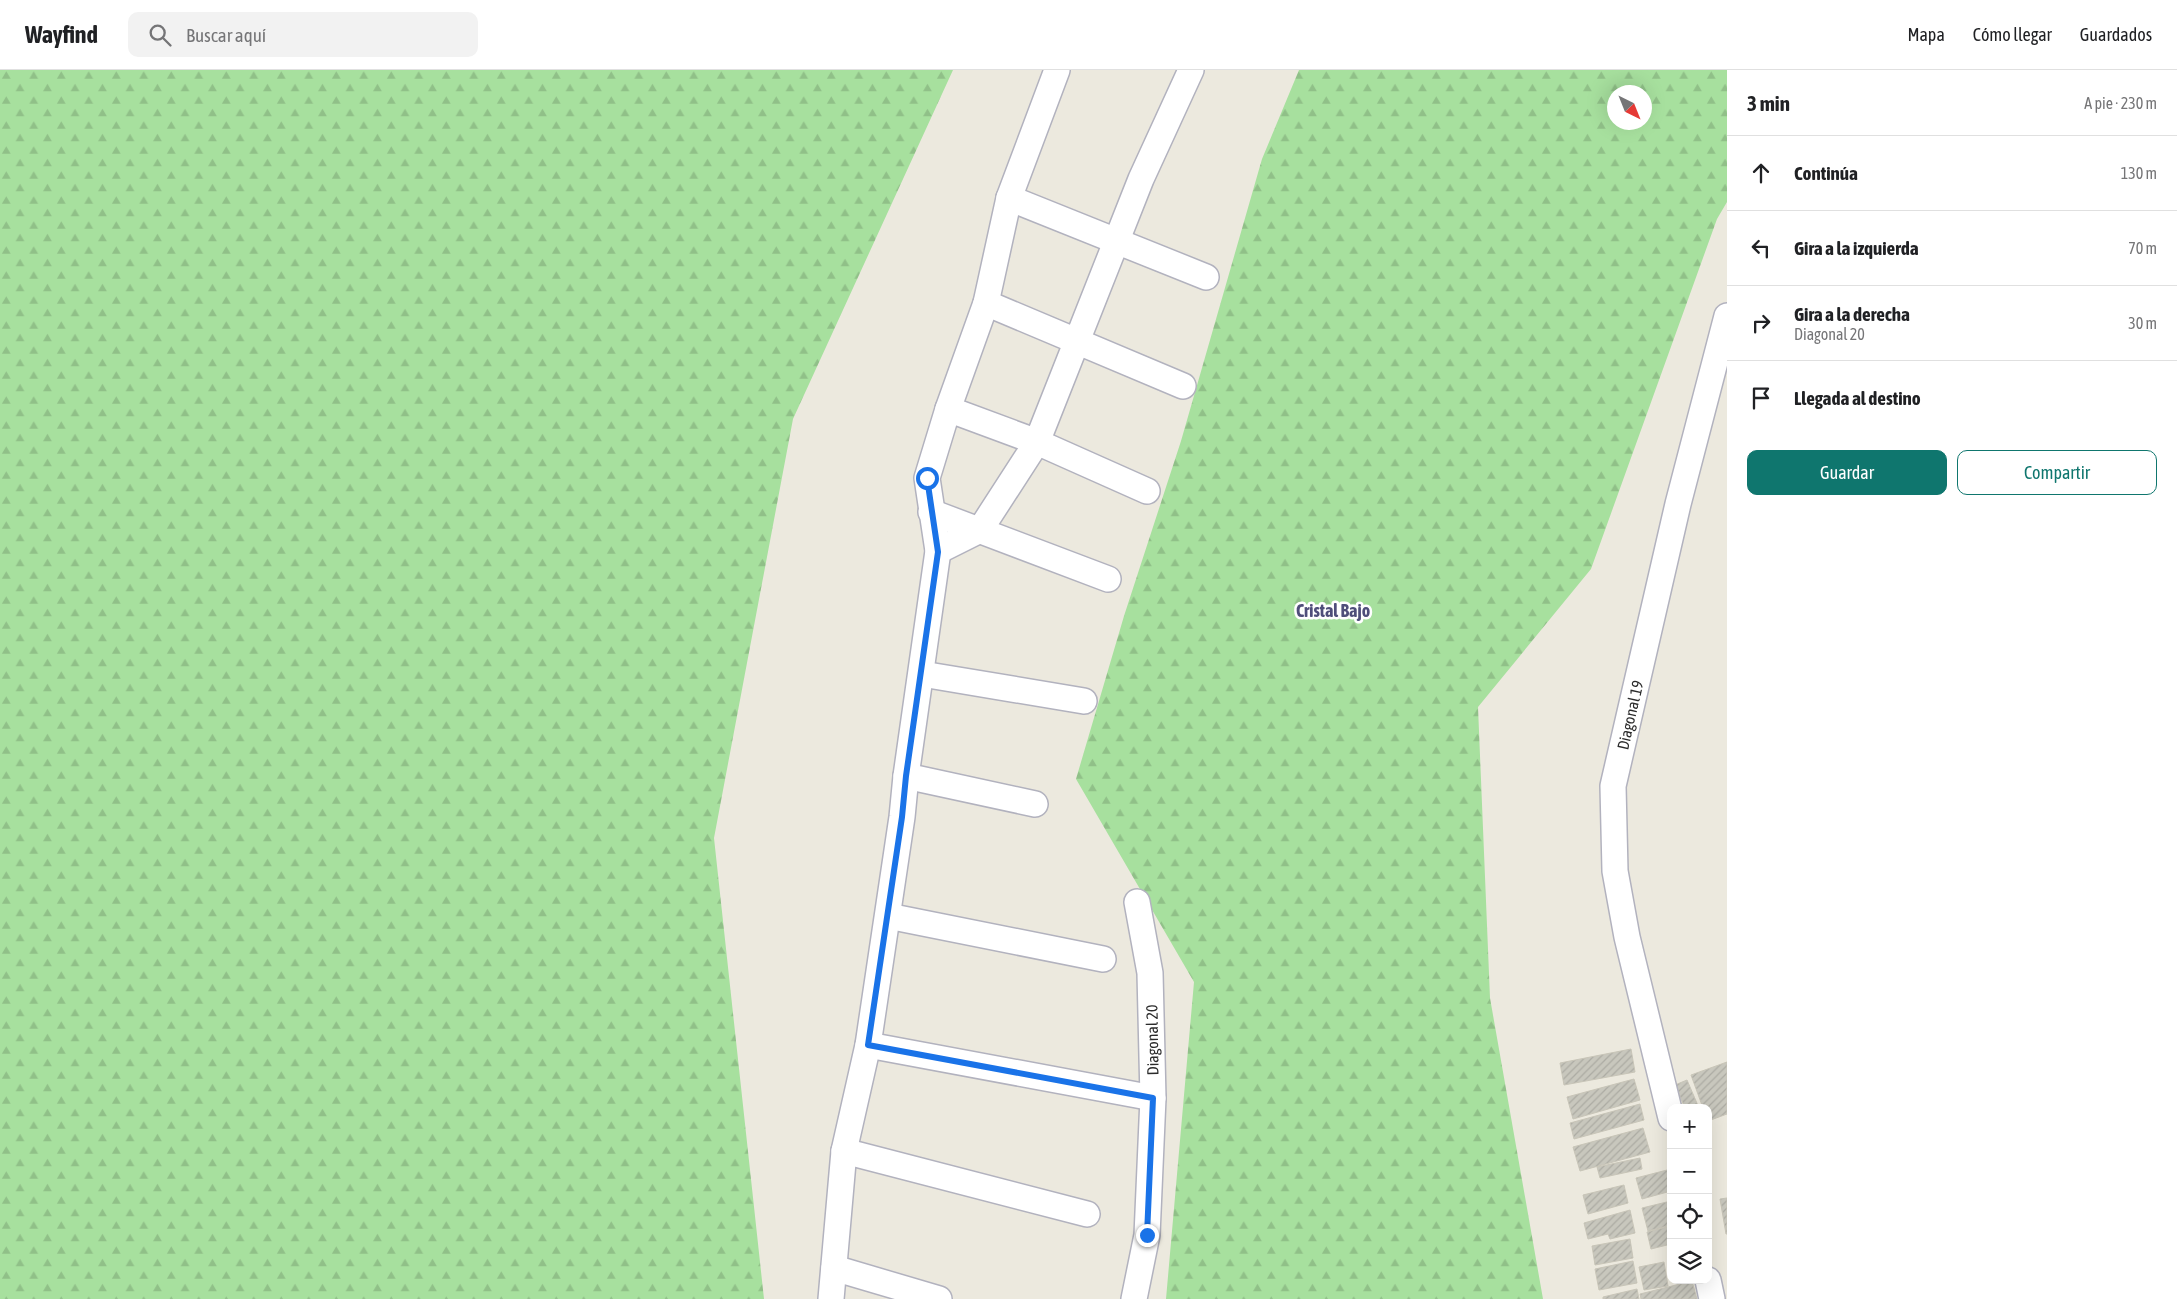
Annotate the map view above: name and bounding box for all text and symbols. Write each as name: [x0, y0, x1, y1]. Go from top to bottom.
search box: [128, 12, 478, 57]
text: Wayfind: [25, 21, 98, 48]
icon: search: [146, 21, 174, 49]
text: Buscar aquí: [186, 24, 266, 46]
text: Mapa: [1907, 24, 1945, 45]
text: Cómo llegar: [1973, 24, 2052, 45]
text: Guardados: [2080, 24, 2152, 45]
north arrow: [1607, 85, 1652, 130]
text: 3 min: [1747, 91, 1790, 115]
text: A pie · 230 m: [2084, 94, 2157, 112]
icon: ahead: [1747, 159, 1775, 187]
text: Continúa: [1794, 162, 1858, 184]
text: 130 m: [2121, 164, 2157, 182]
icon: left: [1747, 234, 1775, 262]
text: Gira a la izquierda: [1794, 237, 1919, 259]
text: 70 m: [2128, 239, 2157, 257]
text: Gira a la derecha: [1794, 303, 1910, 325]
icon: right: [1747, 309, 1775, 337]
text: 30 m: [2128, 314, 2157, 332]
text: Diagonal 20: [1794, 325, 1865, 343]
icon: arrive: [1747, 384, 1775, 412]
text: Llegada al destino: [1794, 387, 1921, 409]
button: Guardar: [1747, 450, 1947, 495]
button: Compartir: [1957, 450, 2157, 495]
route start: [916, 467, 939, 490]
district label: Cristal Bajo: [1296, 600, 1370, 621]
street label: Diagonal 19: [1613, 678, 1648, 752]
street label: Diagonal 20: [1142, 1004, 1163, 1076]
map controls: [1667, 1104, 1712, 1284]
button: +: [1667, 1104, 1712, 1149]
button: −: [1667, 1149, 1712, 1194]
button: locate: [1667, 1194, 1712, 1239]
route end: [1136, 1224, 1159, 1247]
button: layers: [1667, 1239, 1712, 1284]

